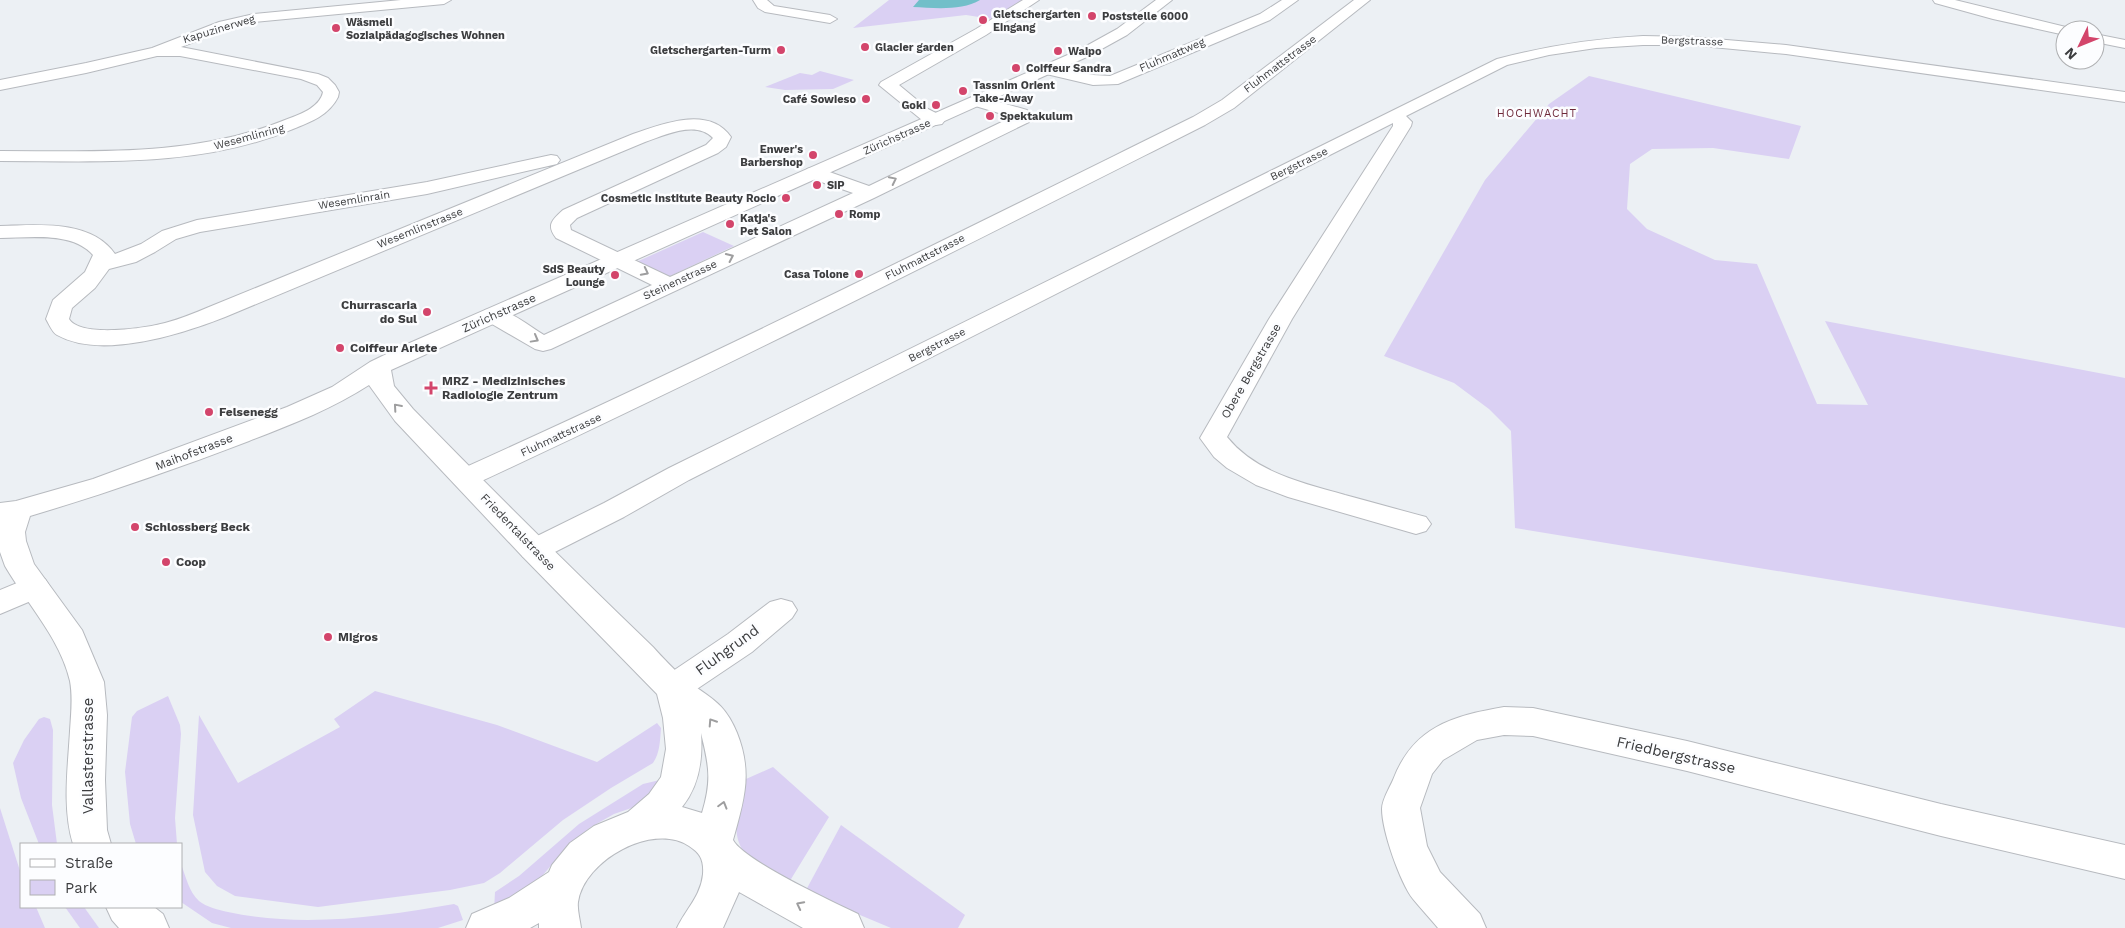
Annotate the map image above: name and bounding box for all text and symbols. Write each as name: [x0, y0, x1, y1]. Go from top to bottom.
place label: Gletschergarten Eingang: [993, 8, 1081, 34]
marker: Poststelle 6000: [1086, 10, 1098, 22]
place label: Poststelle 6000: [1102, 10, 1188, 23]
street label: Kapuzinerweg: [181, 12, 257, 46]
marker: Gletschergarten Eingang: [977, 14, 989, 26]
place label: Wäsmeli Sozialpädagogisches Wohnen: [346, 16, 505, 42]
north arrow: [2055, 20, 2105, 70]
marker: Wäsmeli Sozialpädagogisches Wohnen: [330, 22, 342, 34]
street label: Fluhmattstrasse: [1241, 32, 1319, 96]
street label: Bergstrasse: [1661, 33, 1723, 49]
street label: Fluhmattweg: [1137, 35, 1207, 75]
marker: Glacier garden: [859, 41, 871, 53]
place label: Glacier garden: [875, 41, 954, 54]
place label: Gletschergarten-Turm: [650, 44, 771, 57]
marker: Gletschergarten-Turm: [775, 44, 787, 56]
marker: Waipo: [1052, 45, 1064, 57]
place label: Waipo: [1068, 45, 1102, 58]
text: N: [2061, 45, 2080, 63]
marker: Coiffeur Sandra: [1010, 62, 1022, 74]
place label: Coiffeur Sandra: [1026, 62, 1112, 75]
place label: Tassnim Orient Take-Away: [973, 79, 1055, 105]
marker: Tassnim Orient Take-Away: [957, 85, 969, 97]
place label: Café Sowieso: [783, 93, 856, 106]
marker: Café Sowieso: [860, 93, 872, 105]
place label: Goki: [901, 99, 926, 112]
marker: Goki: [930, 99, 942, 111]
district label: HOCHWACHT: [1497, 107, 1577, 120]
marker: Spektakulum: [984, 110, 996, 122]
place label: Spektakulum: [1000, 110, 1073, 123]
street label: Zürichstrasse: [861, 116, 933, 158]
street label: Wesemlinring: [212, 121, 286, 153]
place label: Enwer's Barbershop: [740, 143, 803, 169]
street label: Bergstrasse: [1268, 144, 1330, 184]
marker: Enwer's Barbershop: [807, 149, 819, 161]
one-way arrow: [888, 176, 897, 187]
marker: SiP: [811, 179, 823, 191]
place label: SiP: [827, 179, 845, 192]
street label: Wesemlinrain: [317, 188, 391, 212]
place label: Cosmetic Institute Beauty Rocio: [601, 192, 776, 205]
marker: Cosmetic Institute Beauty Rocio: [780, 192, 792, 204]
street label: Wesemlinstrasse: [375, 205, 465, 251]
marker: Romp: [833, 208, 845, 220]
place label: Romp: [849, 208, 880, 221]
place label: Katja's Pet Salon: [740, 212, 792, 238]
marker: Katja's Pet Salon: [724, 218, 736, 230]
street label: Fluhmattstrasse: [883, 231, 967, 283]
one-way arrow: [725, 253, 734, 263]
street label: Steinenstrasse: [641, 257, 719, 303]
place label: SdS Beauty Lounge: [543, 263, 606, 289]
one-way arrow: [640, 266, 649, 276]
place label: Casa Tolone: [784, 268, 849, 281]
marker: Casa Tolone: [853, 268, 865, 280]
marker: SdS Beauty Lounge: [609, 269, 621, 281]
street label: Zürichstrasse: [460, 290, 538, 336]
place label: Churrascaria do Sul: [341, 298, 417, 326]
marker: Churrascaria do Sul: [421, 306, 433, 318]
street label: Obere Bergstrasse: [1218, 321, 1284, 421]
street label: Bergstrasse: [906, 325, 968, 365]
one-way arrow: [530, 333, 539, 343]
place label: Coiffeur Arlete: [350, 341, 437, 355]
marker: Coiffeur Arlete: [334, 342, 346, 354]
place label: MRZ - Medizinisches Radiologie Zentrum: [442, 374, 566, 402]
marker: MRZ - Medizinisches Radiologie Zentrum: [424, 381, 438, 395]
one-way arrow: [394, 403, 403, 412]
place label: Felsenegg: [219, 405, 278, 419]
marker: Felsenegg: [203, 406, 215, 418]
street label: Fluhmattstrasse: [519, 411, 603, 459]
street label: Maihofstrasse: [153, 431, 235, 473]
street label: Friedentalstrasse: [478, 491, 558, 573]
place label: Schlossberg Beck: [145, 520, 251, 534]
marker: Schlossberg Beck: [129, 521, 141, 533]
place label: Coop: [176, 555, 207, 569]
marker: Coop: [160, 556, 172, 568]
street label: Fluhgrund: [692, 621, 762, 679]
place label: Migros: [338, 630, 378, 644]
marker: Migros: [322, 631, 334, 643]
street label: Vallasterstrasse: [79, 698, 97, 814]
one-way arrow: [709, 718, 718, 728]
street label: Friedbergstrasse: [1615, 733, 1737, 777]
one-way arrow: [718, 802, 728, 810]
legend: [20, 843, 182, 908]
text: Straße: [65, 854, 113, 872]
text: Park: [65, 879, 98, 897]
one-way arrow: [796, 901, 805, 911]

